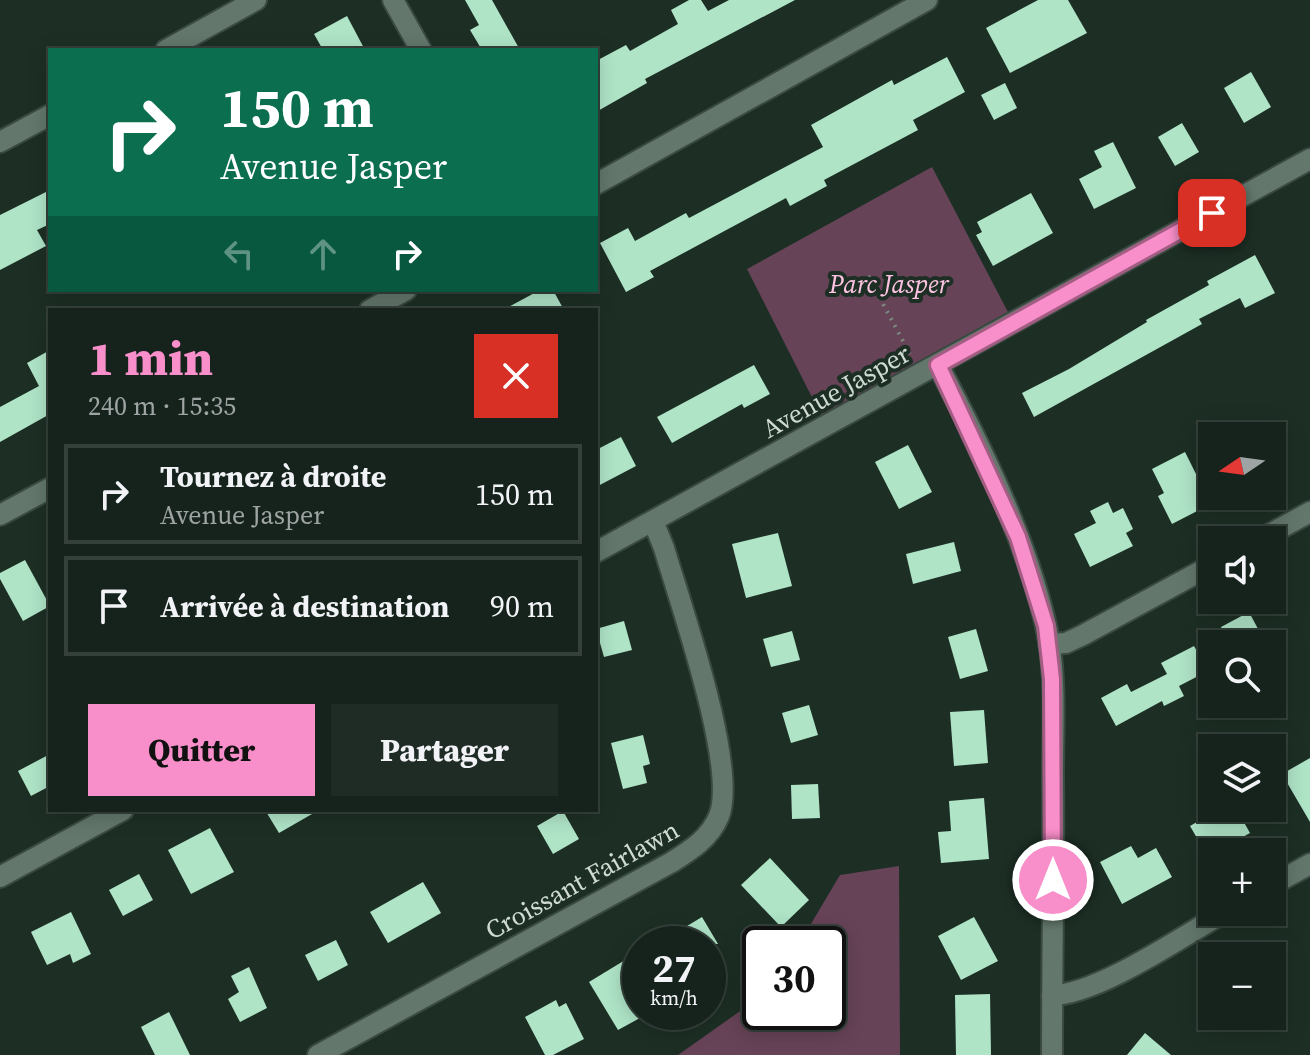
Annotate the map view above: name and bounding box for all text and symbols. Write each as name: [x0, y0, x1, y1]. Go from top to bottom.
text: 150 m: [220, 69, 374, 146]
icon: right: [88, 80, 192, 184]
text: Avenue Jasper: [220, 142, 447, 191]
pin: [1178, 179, 1246, 247]
icon: arrive: [1190, 191, 1234, 235]
icon: left: [217, 232, 261, 276]
icon: ahead: [301, 232, 345, 276]
icon: right: [385, 232, 429, 276]
park label: Parc Jasper: [828, 266, 949, 302]
text: 1 min: [88, 325, 213, 391]
button: close: [474, 334, 558, 418]
street label: Avenue Jasper: [755, 335, 917, 447]
text: 240 m · 15:35: [88, 388, 236, 424]
north arrow: [1198, 422, 1286, 510]
map controls: [1198, 422, 1286, 1030]
text: Tournez à droite: [160, 456, 386, 497]
icon: right: [92, 472, 136, 516]
text: 150 m: [475, 474, 554, 515]
text: Avenue Jasper: [160, 497, 324, 533]
button: sound: [1198, 526, 1286, 614]
icon: arrive: [92, 584, 136, 628]
text: Arrivée à destination: [160, 586, 450, 627]
text: 90 m: [490, 586, 554, 627]
button: search: [1198, 630, 1286, 718]
button: Quitter: [88, 704, 315, 796]
button: Partager: [331, 704, 558, 796]
button: layers: [1198, 734, 1286, 822]
street label: Croissant Fairlawn: [479, 812, 685, 948]
position arrow: [1011, 838, 1095, 922]
button: +: [1198, 838, 1286, 926]
speed limit sign: 30: [742, 926, 846, 1030]
text: 27: [652, 941, 696, 995]
button: −: [1198, 942, 1286, 1030]
text: km/h: [650, 984, 698, 1012]

